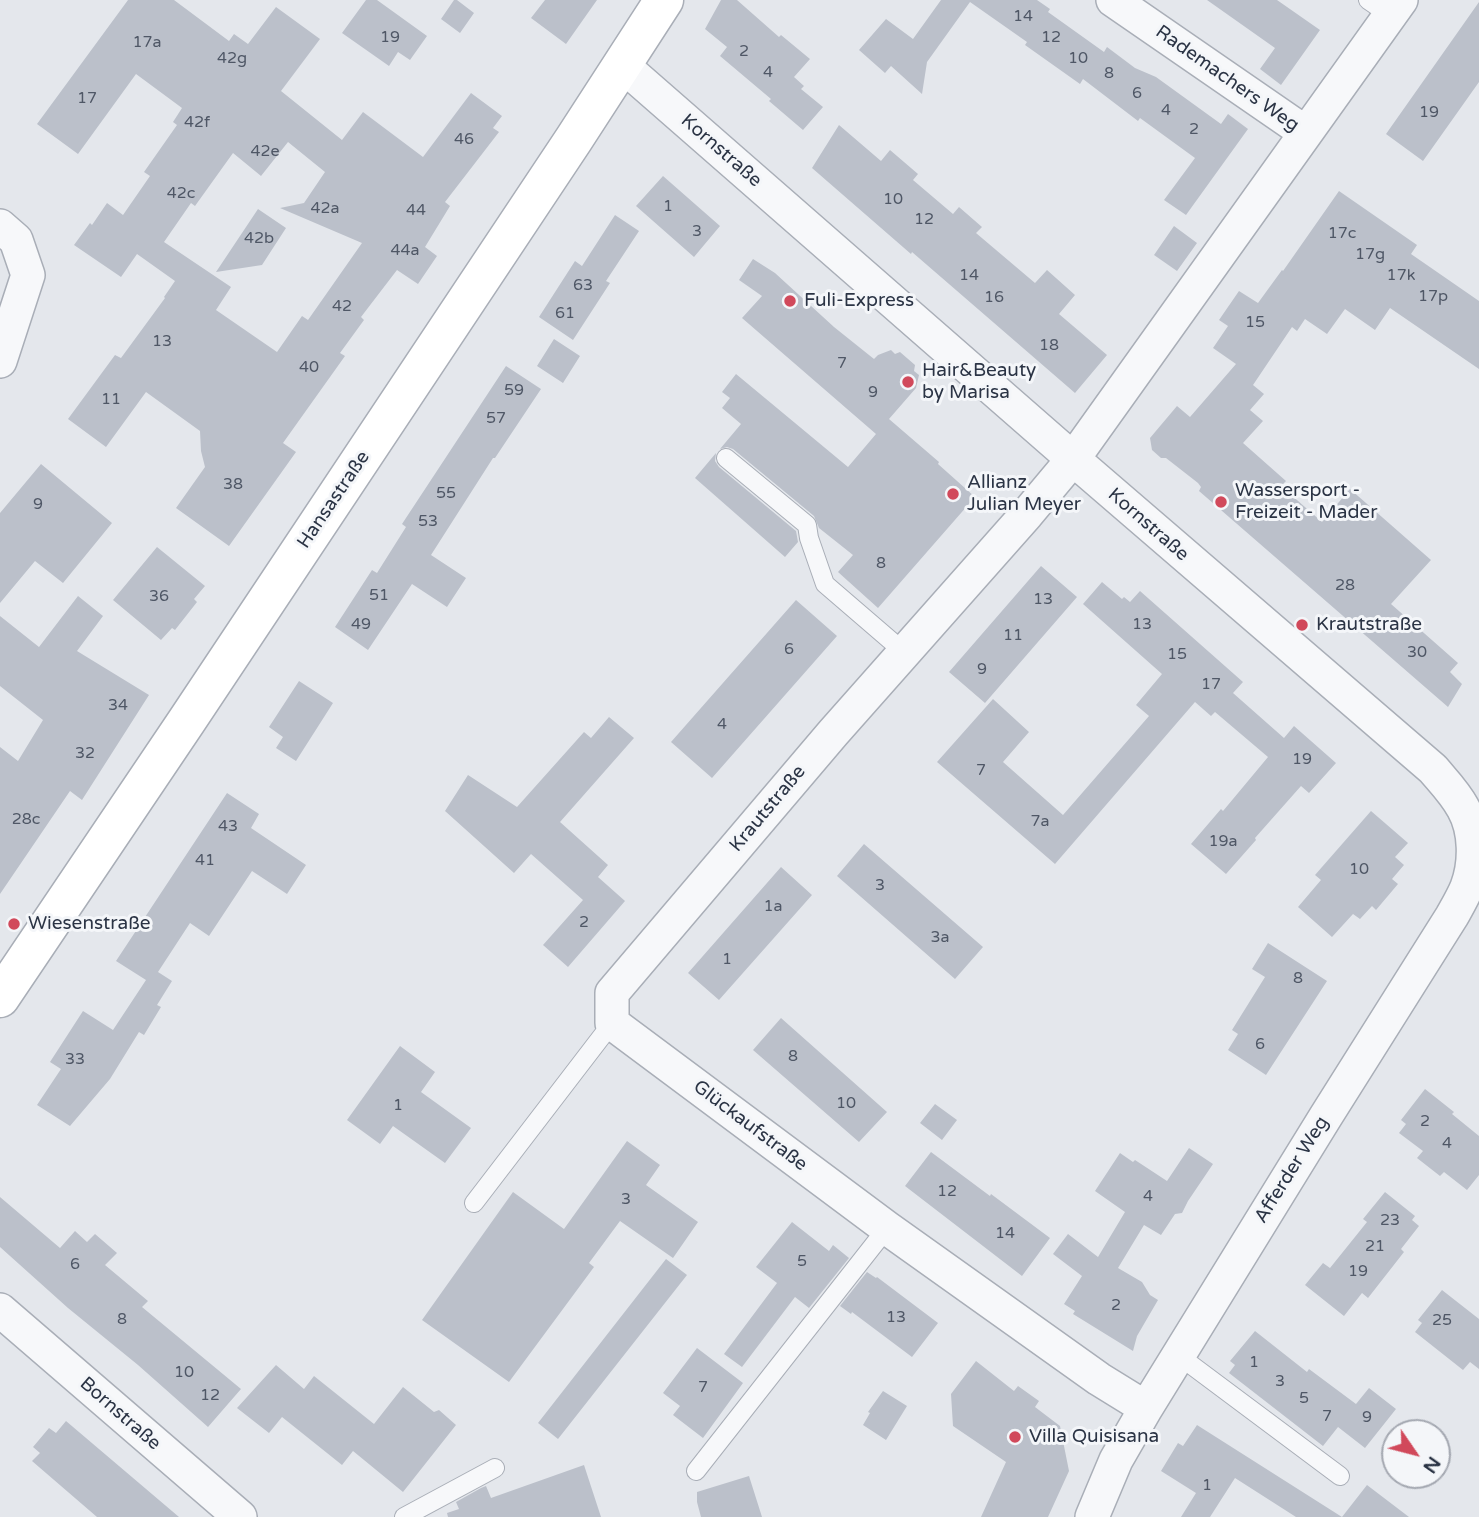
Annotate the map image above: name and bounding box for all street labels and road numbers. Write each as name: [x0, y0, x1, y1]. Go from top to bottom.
street label: Rademachers Weg: [1151, 21, 1303, 137]
street label: Kornstraße: [676, 110, 766, 192]
street label: Hansastraße: [293, 447, 375, 553]
street label: Kornstraße: [1103, 484, 1193, 566]
street label: Krautstraße: [725, 761, 811, 857]
street label: Glückaufstraße: [688, 1076, 812, 1176]
street label: Afferder Weg: [1250, 1112, 1334, 1228]
street label: Bornstraße: [75, 1373, 165, 1455]

